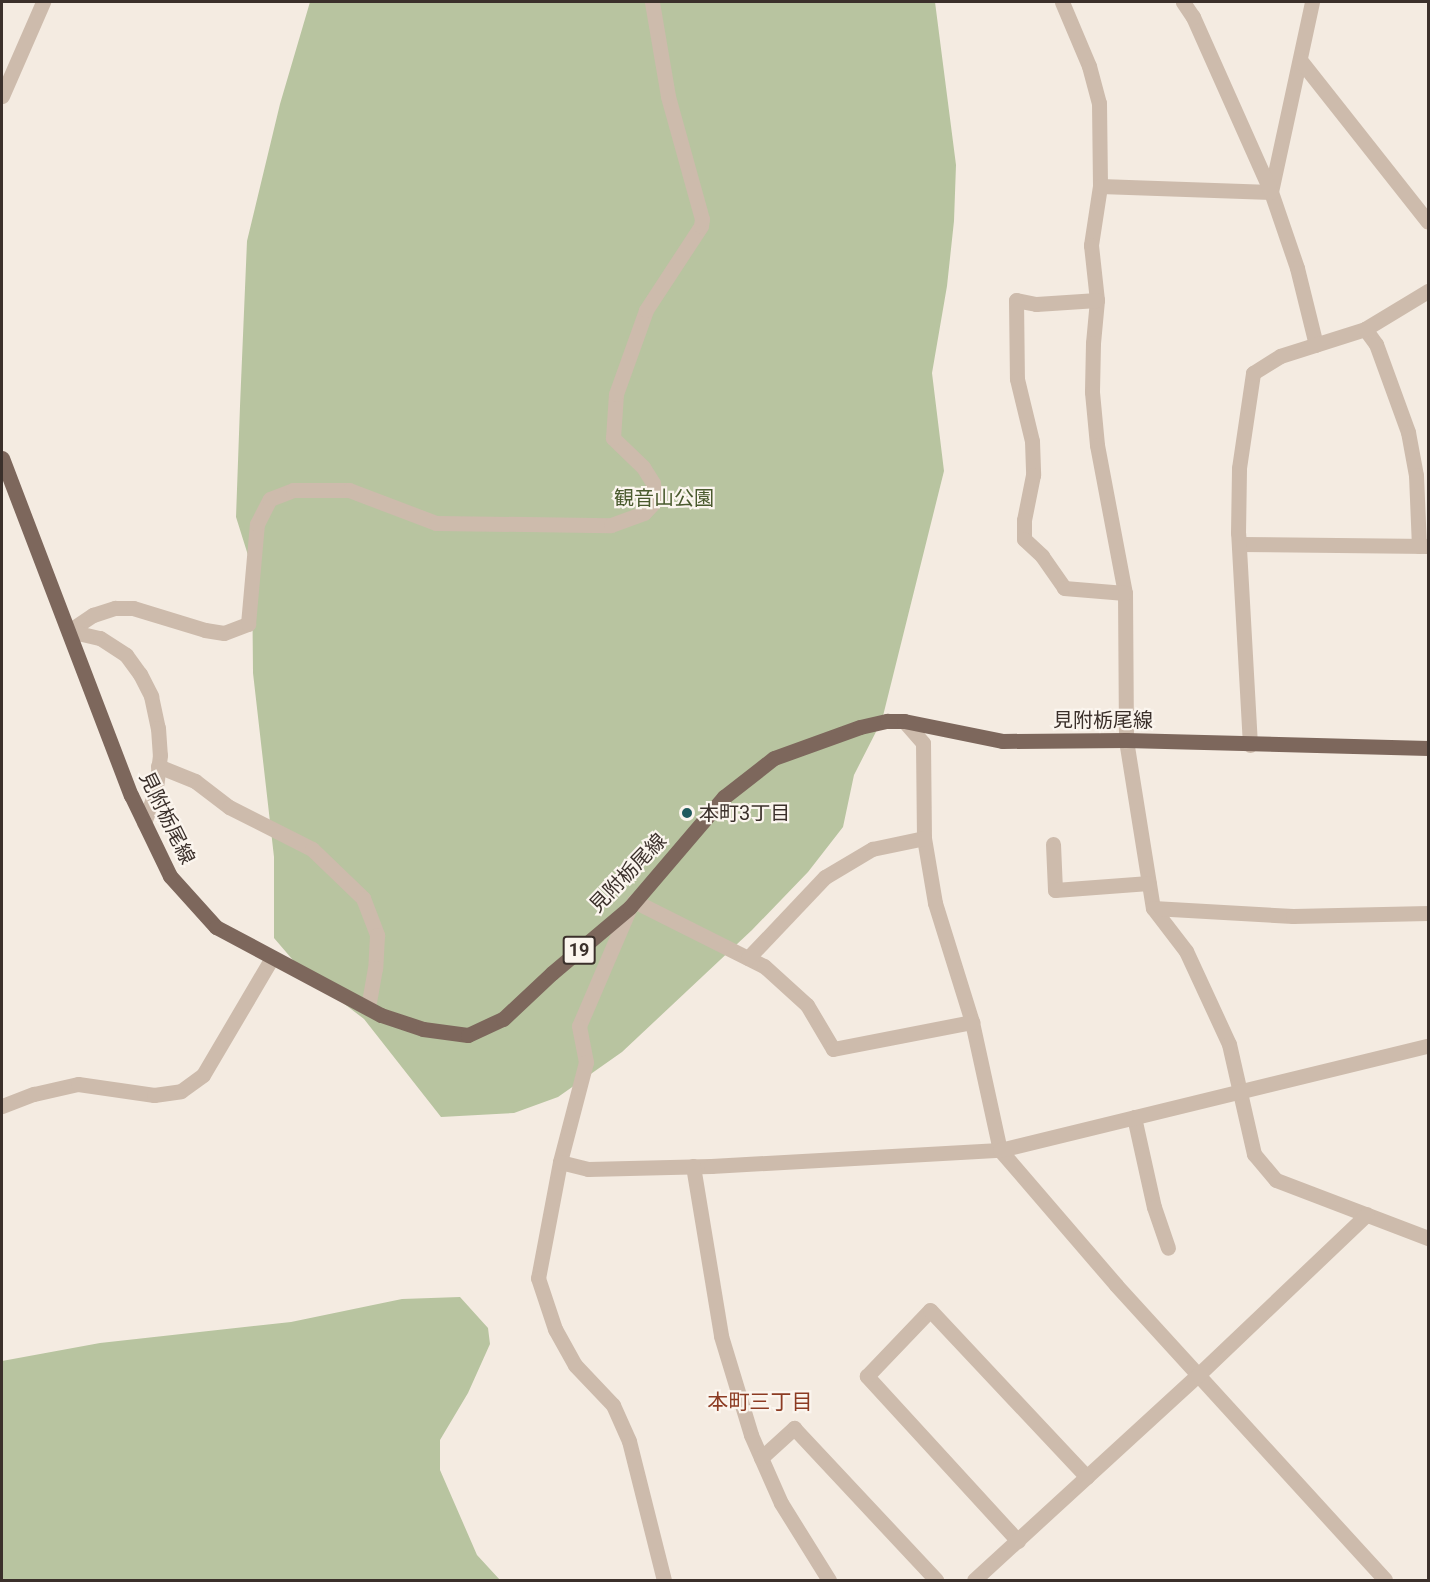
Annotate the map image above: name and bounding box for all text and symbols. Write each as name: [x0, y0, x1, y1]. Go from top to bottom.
park label: 観音山公園: [614, 486, 714, 510]
street label: 見附栃尾線: [1053, 708, 1153, 732]
street label: 見附栃尾線: [134, 768, 200, 868]
place label: 本町3丁目: [699, 801, 790, 825]
marker: 本町3丁目: [680, 806, 694, 820]
street label: 見附栃尾線: [585, 829, 671, 917]
road number: 19: [562, 935, 596, 965]
district label: 本町三丁目: [708, 1389, 812, 1415]

